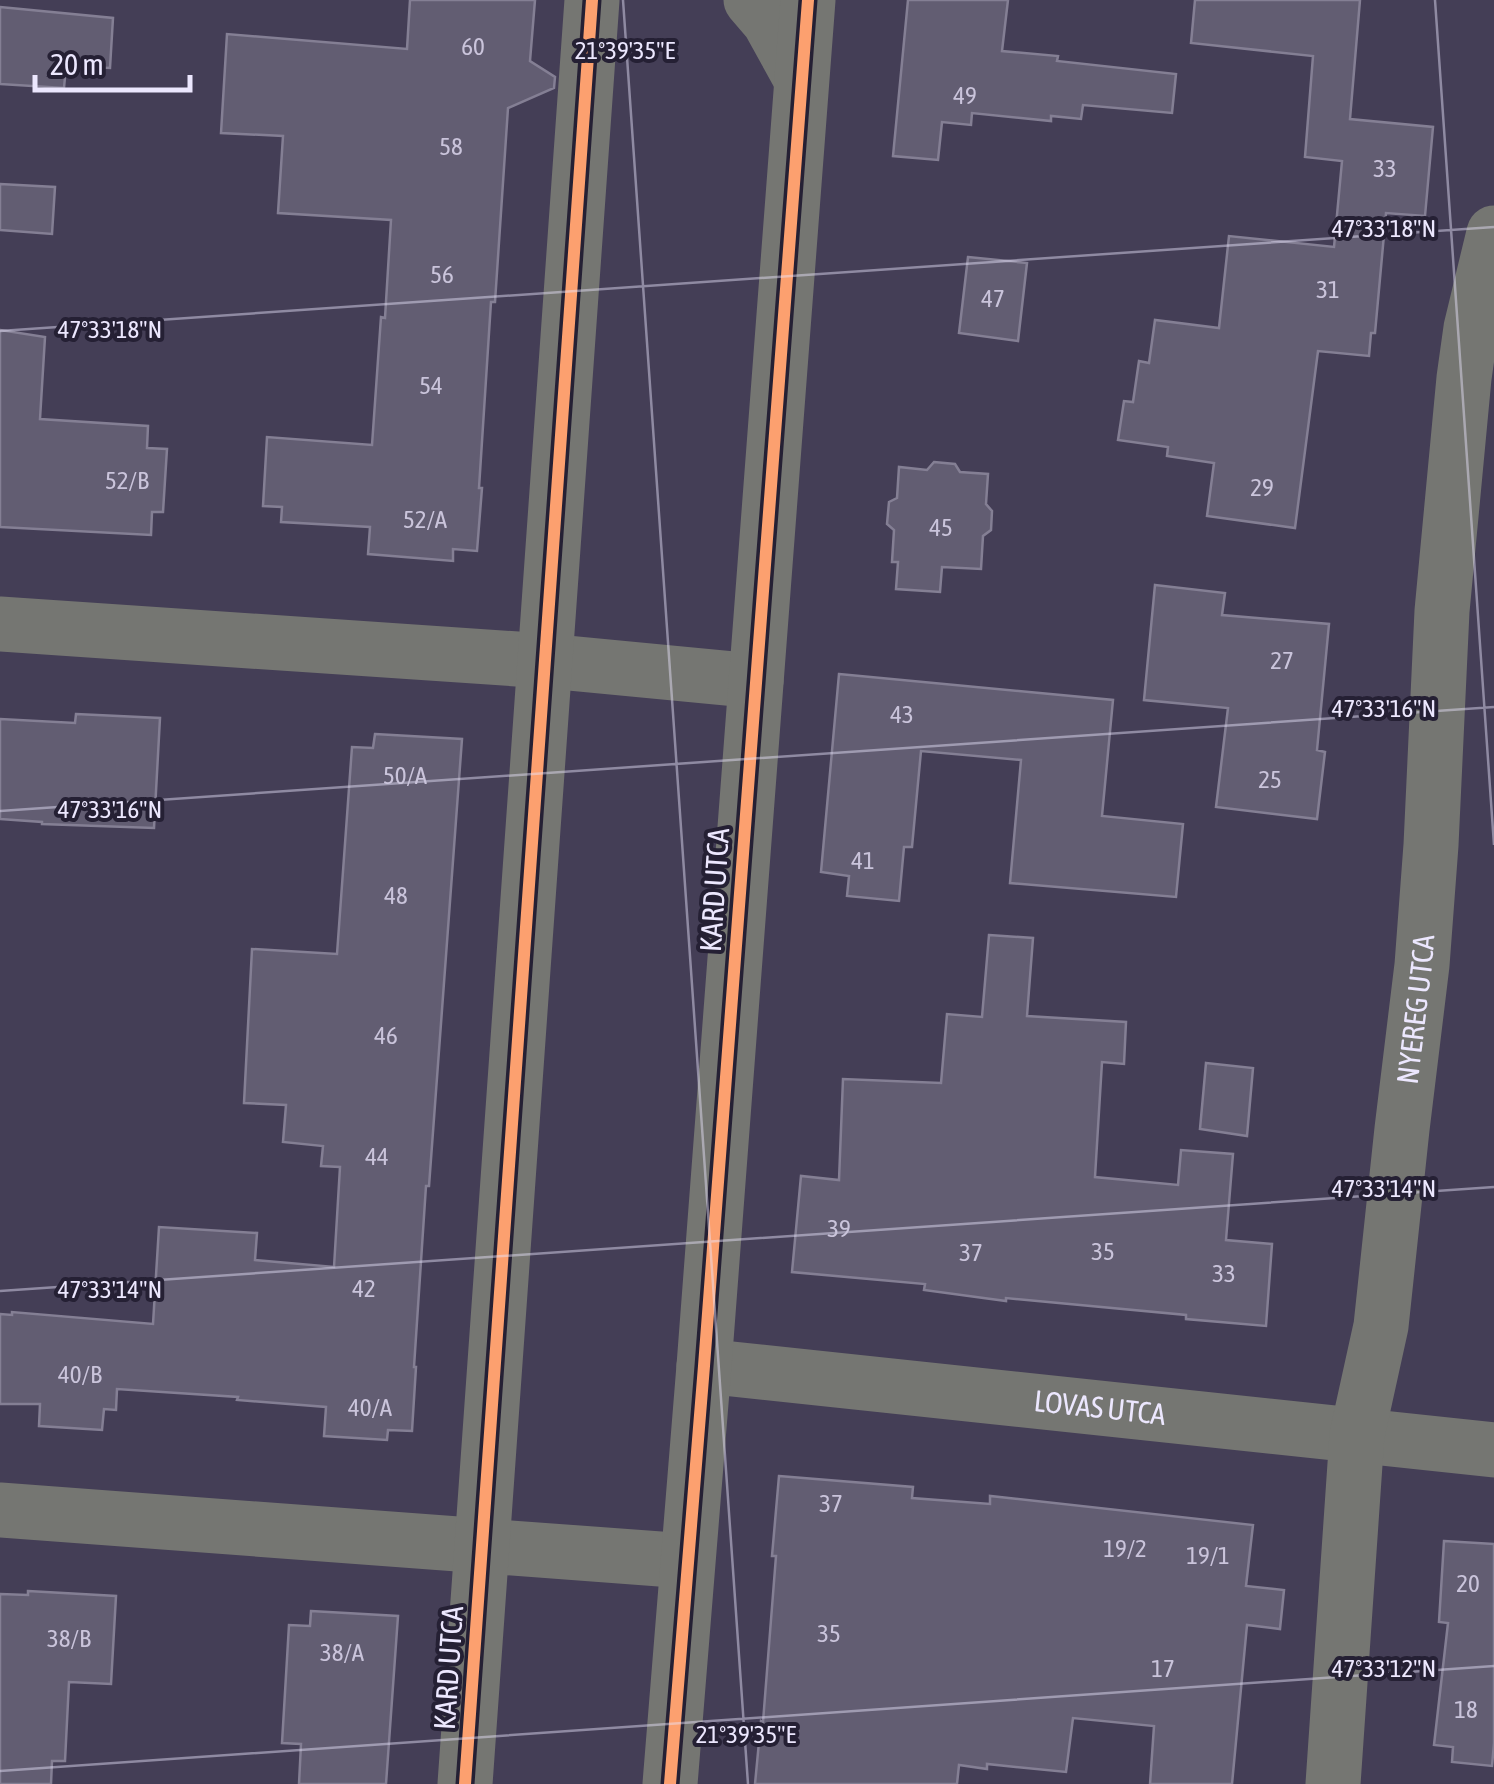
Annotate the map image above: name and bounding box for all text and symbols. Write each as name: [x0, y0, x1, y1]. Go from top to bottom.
scale bar: [35, 30, 190, 92]
house number: 60: [461, 32, 485, 60]
text: 21°39'35"E: [575, 36, 675, 64]
text: 20 m: [50, 47, 104, 81]
house number: 49: [953, 81, 977, 109]
house number: 58: [439, 132, 463, 160]
house number: 33: [1373, 154, 1397, 182]
text: 47°33'18"N: [1332, 214, 1436, 242]
house number: 56: [430, 260, 454, 288]
house number: 31: [1316, 275, 1340, 303]
house number: 47: [981, 284, 1005, 312]
text: 47°33'18"N: [58, 315, 162, 343]
house number: 54: [419, 371, 443, 399]
house number: 52/B: [105, 466, 149, 494]
house number: 29: [1250, 473, 1274, 501]
house number: 52/A: [403, 505, 448, 533]
house number: 45: [929, 513, 953, 541]
house number: 27: [1270, 646, 1294, 674]
text: 47°33'16"N: [1332, 694, 1436, 722]
house number: 43: [890, 700, 914, 728]
house number: 50/A: [383, 761, 428, 789]
house number: 25: [1258, 765, 1282, 793]
text: 47°33'16"N: [58, 795, 162, 823]
street label: KARD UTCA: [693, 827, 735, 953]
house number: 41: [851, 846, 875, 874]
house number: 48: [384, 881, 408, 909]
street label: NYEREG UTCA: [1390, 933, 1440, 1086]
house number: 46: [374, 1021, 398, 1049]
house number: 44: [365, 1142, 389, 1170]
text: 47°33'14"N: [1332, 1174, 1436, 1202]
house number: 39: [827, 1214, 851, 1242]
house number: 35: [1091, 1237, 1115, 1265]
house number: 37: [959, 1238, 983, 1266]
house number: 33: [1212, 1259, 1236, 1287]
house number: 42: [352, 1274, 376, 1302]
text: 47°33'14"N: [58, 1275, 162, 1303]
house number: 40/B: [58, 1360, 102, 1388]
street label: LOVAS UTCA: [1032, 1383, 1168, 1431]
house number: 40/A: [348, 1393, 393, 1421]
house number: 37: [819, 1489, 843, 1517]
house number: 19/2: [1103, 1534, 1147, 1562]
house number: 19/1: [1186, 1541, 1230, 1569]
house number: 20: [1456, 1569, 1480, 1597]
street label: KARD UTCA: [427, 1605, 469, 1731]
house number: 35: [817, 1619, 841, 1647]
house number: 38/B: [47, 1624, 91, 1652]
house number: 38/A: [320, 1638, 365, 1666]
house number: 17: [1151, 1654, 1175, 1682]
text: 47°33'12"N: [1332, 1654, 1436, 1682]
house number: 18: [1454, 1695, 1478, 1723]
text: 21°39'35"E: [696, 1720, 796, 1748]

